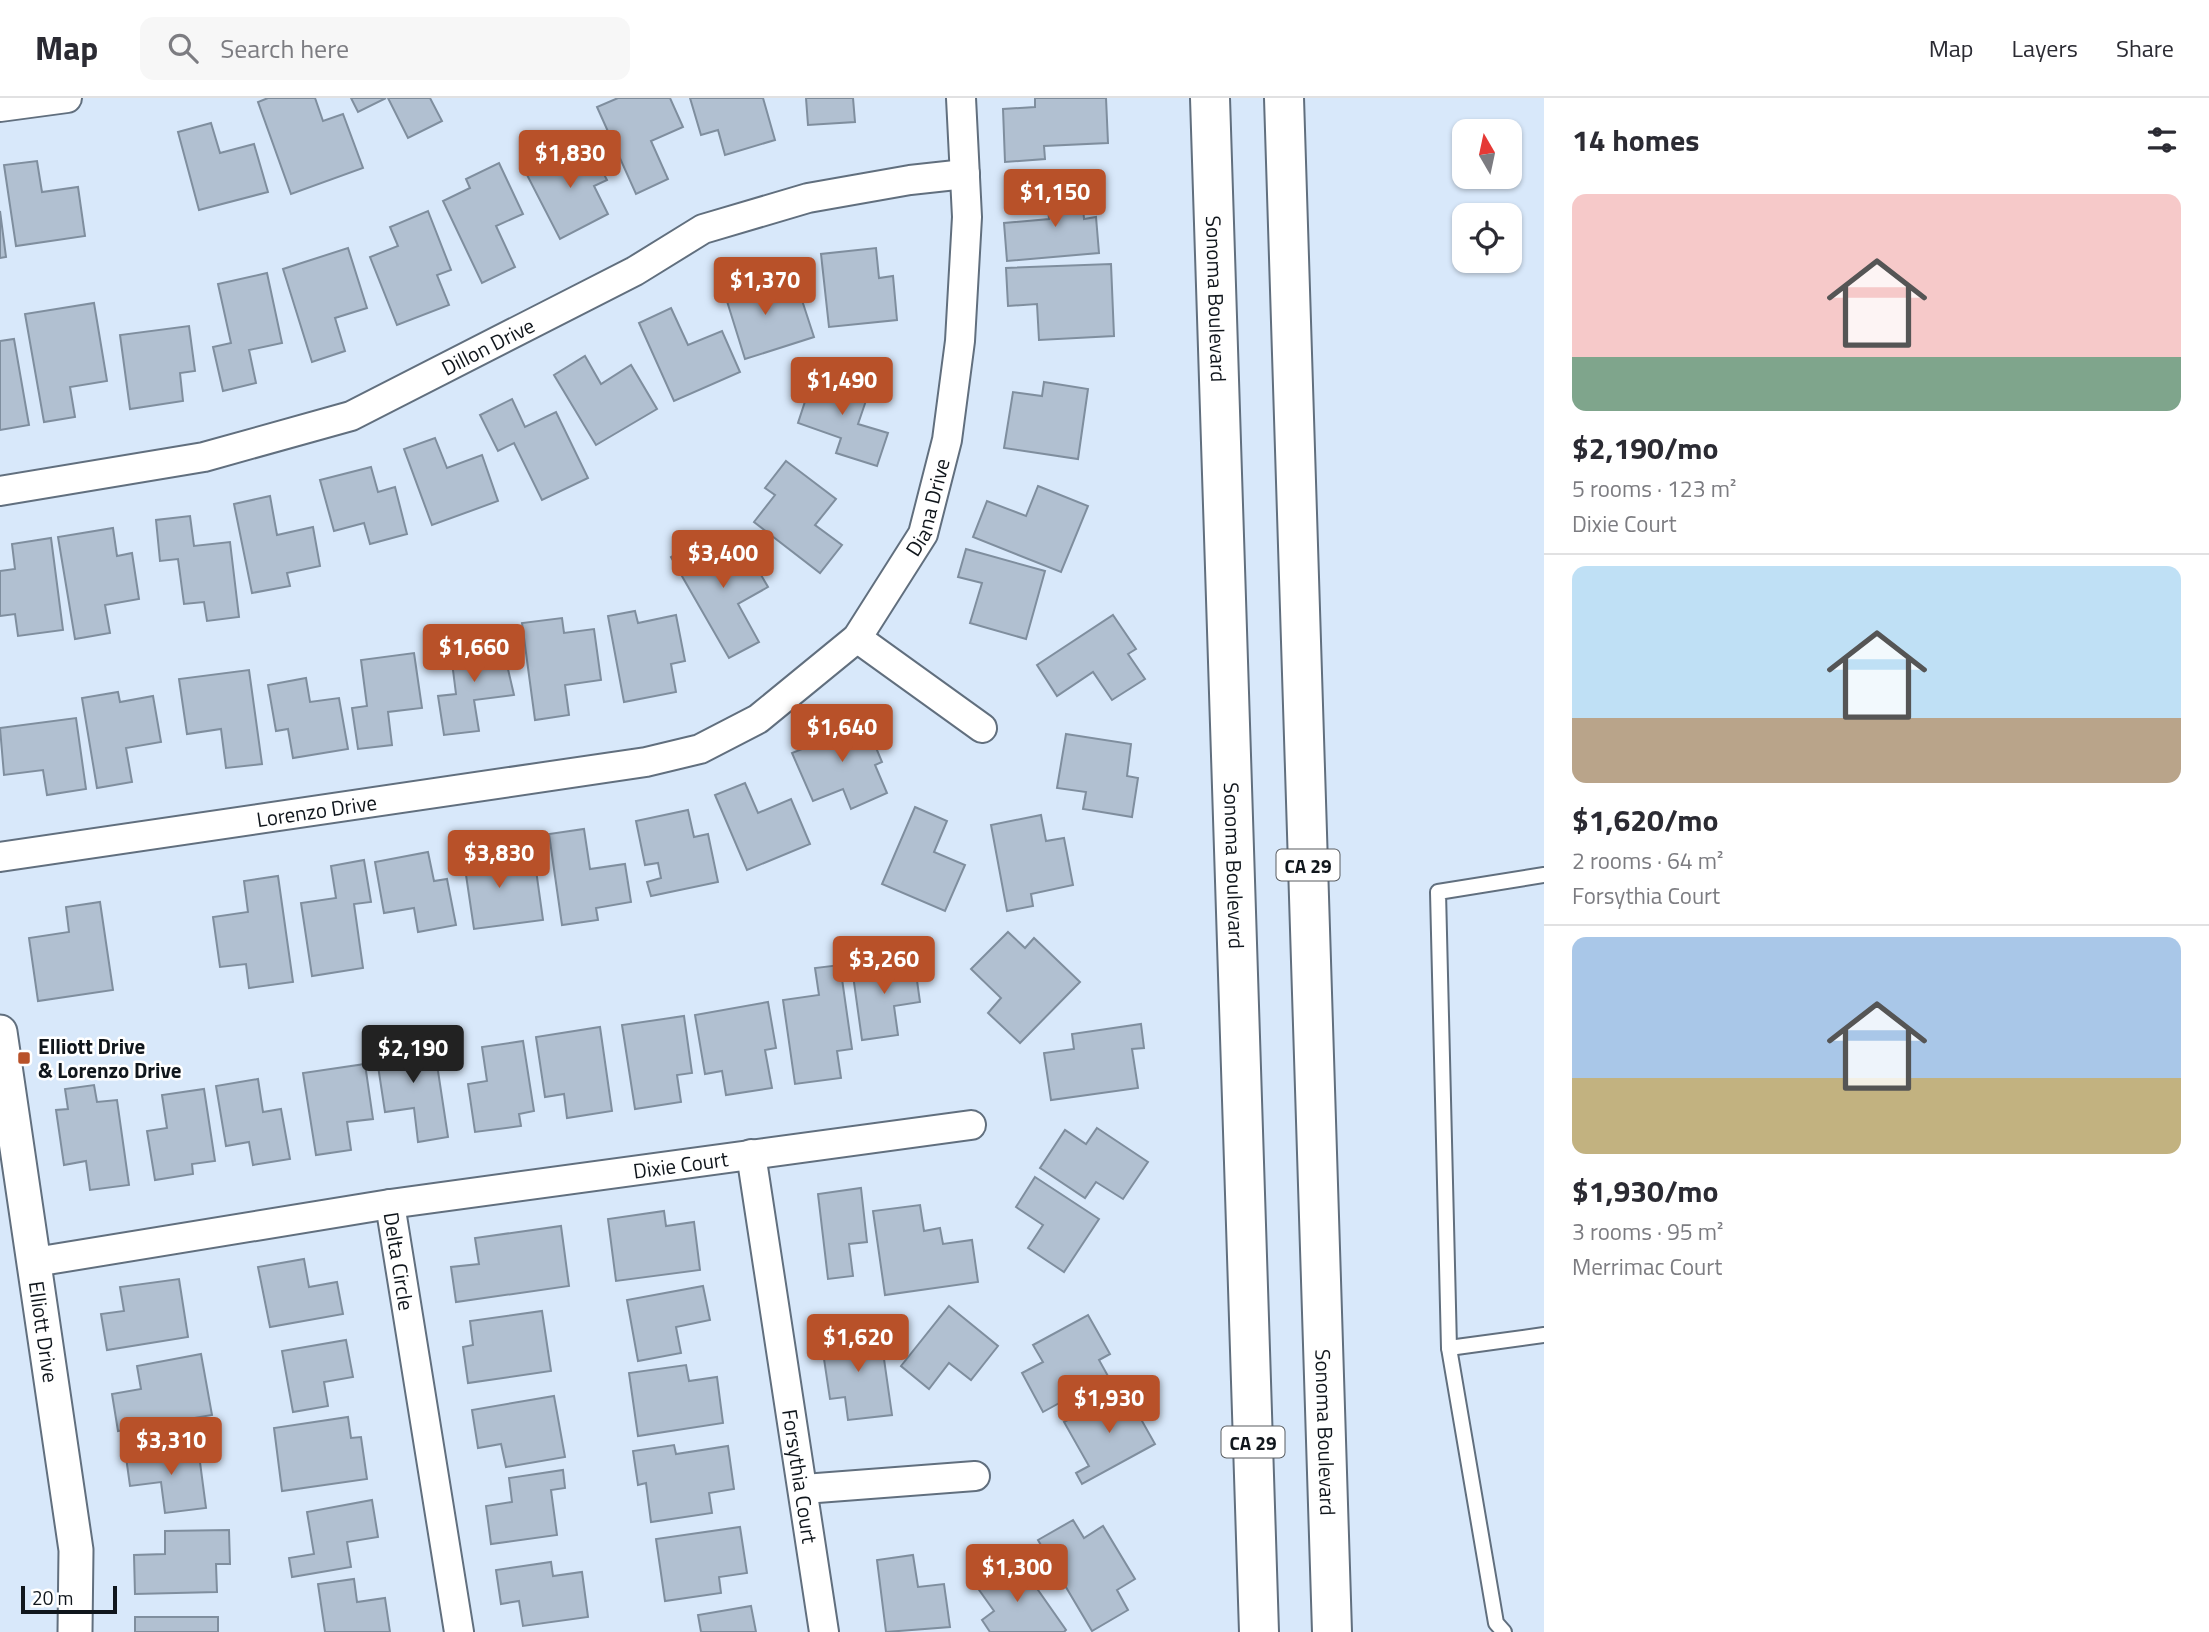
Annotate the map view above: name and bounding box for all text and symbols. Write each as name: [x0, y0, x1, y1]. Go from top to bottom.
search box: [140, 17, 630, 80]
text: Map: [35, 23, 98, 73]
icon: search: [164, 29, 202, 67]
text: Search here: [220, 29, 349, 68]
text: Map: [1929, 30, 1974, 66]
text: Layers: [2012, 30, 2078, 66]
text: Share: [2116, 30, 2174, 66]
text: 14 homes: [1572, 117, 1699, 163]
north arrow: [1452, 119, 1522, 189]
map controls: [1452, 119, 1522, 273]
icon: filters: [2143, 121, 2181, 159]
pin: $1,830: [513, 130, 627, 190]
text: $1,830: [535, 135, 605, 170]
pin: $1,150: [998, 170, 1112, 229]
text: $1,150: [1020, 174, 1090, 209]
button: locate: [1452, 203, 1522, 273]
street label: Sonoma Boulevard: [1198, 215, 1235, 383]
icon: home: [1814, 240, 1940, 366]
pin: $1,370: [708, 258, 822, 317]
text: $1,370: [730, 262, 800, 297]
street label: Dillon Drive: [436, 309, 540, 383]
pin: $1,490: [785, 358, 899, 417]
text: $1,490: [807, 362, 877, 397]
text: $2,190/mo: [1572, 425, 1718, 471]
street label: Diana Drive: [897, 455, 958, 562]
text: 5 rooms · 123 m²: [1572, 471, 1736, 506]
text: Dixie Court: [1572, 506, 1677, 541]
pin: $3,400: [666, 531, 780, 590]
text: $3,400: [688, 535, 758, 570]
icon: home: [1814, 612, 1940, 738]
pin: $1,660: [417, 624, 531, 684]
text: $1,660: [439, 629, 509, 664]
pin: $1,640: [785, 704, 899, 764]
text: $1,640: [807, 709, 877, 744]
street label: Sonoma Boulevard: [1216, 782, 1253, 949]
street label: Lorenzo Drive: [254, 786, 379, 835]
text: $1,620/mo: [1572, 797, 1718, 843]
pin: $3,830: [442, 830, 556, 890]
text: $3,830: [464, 835, 534, 870]
text: 2 rooms · 64 m²: [1572, 843, 1723, 878]
road number: CA 29: [1276, 850, 1340, 880]
text: Forsythia Court: [1572, 878, 1720, 913]
pin: $3,260: [827, 936, 941, 996]
text: $3,260: [849, 941, 919, 976]
icon: home: [1814, 983, 1940, 1109]
pin: $2,190: [356, 1026, 470, 1085]
place label: Elliott Drive & Lorenzo Drive: [38, 1030, 182, 1086]
text: $2,190: [378, 1030, 448, 1065]
marker: Elliott Drive & Lorenzo Drive: [16, 1050, 32, 1066]
street label: Dixie Court: [631, 1142, 731, 1187]
text: $1,930/mo: [1572, 1168, 1718, 1214]
street label: Delta Circle: [376, 1210, 423, 1313]
text: 3 rooms · 95 m²: [1572, 1214, 1723, 1249]
text: Merrimac Court: [1572, 1249, 1722, 1284]
street label: Elliott Drive: [21, 1279, 67, 1385]
pin: $1,620: [801, 1314, 915, 1374]
text: $1,620: [823, 1319, 893, 1354]
street label: Sonoma Boulevard: [1307, 1349, 1344, 1516]
pin: $1,930: [1052, 1376, 1166, 1435]
text: $1,930: [1074, 1380, 1144, 1415]
street label: Forsythia Court: [774, 1407, 826, 1546]
pin: $3,310: [114, 1418, 228, 1477]
text: $3,310: [136, 1422, 206, 1457]
road number: CA 29: [1222, 1426, 1284, 1458]
pin: $1,300: [960, 1544, 1074, 1604]
text: $1,300: [982, 1549, 1052, 1584]
scale bar: [21, 1583, 117, 1615]
text: 20 m: [32, 1583, 73, 1612]

